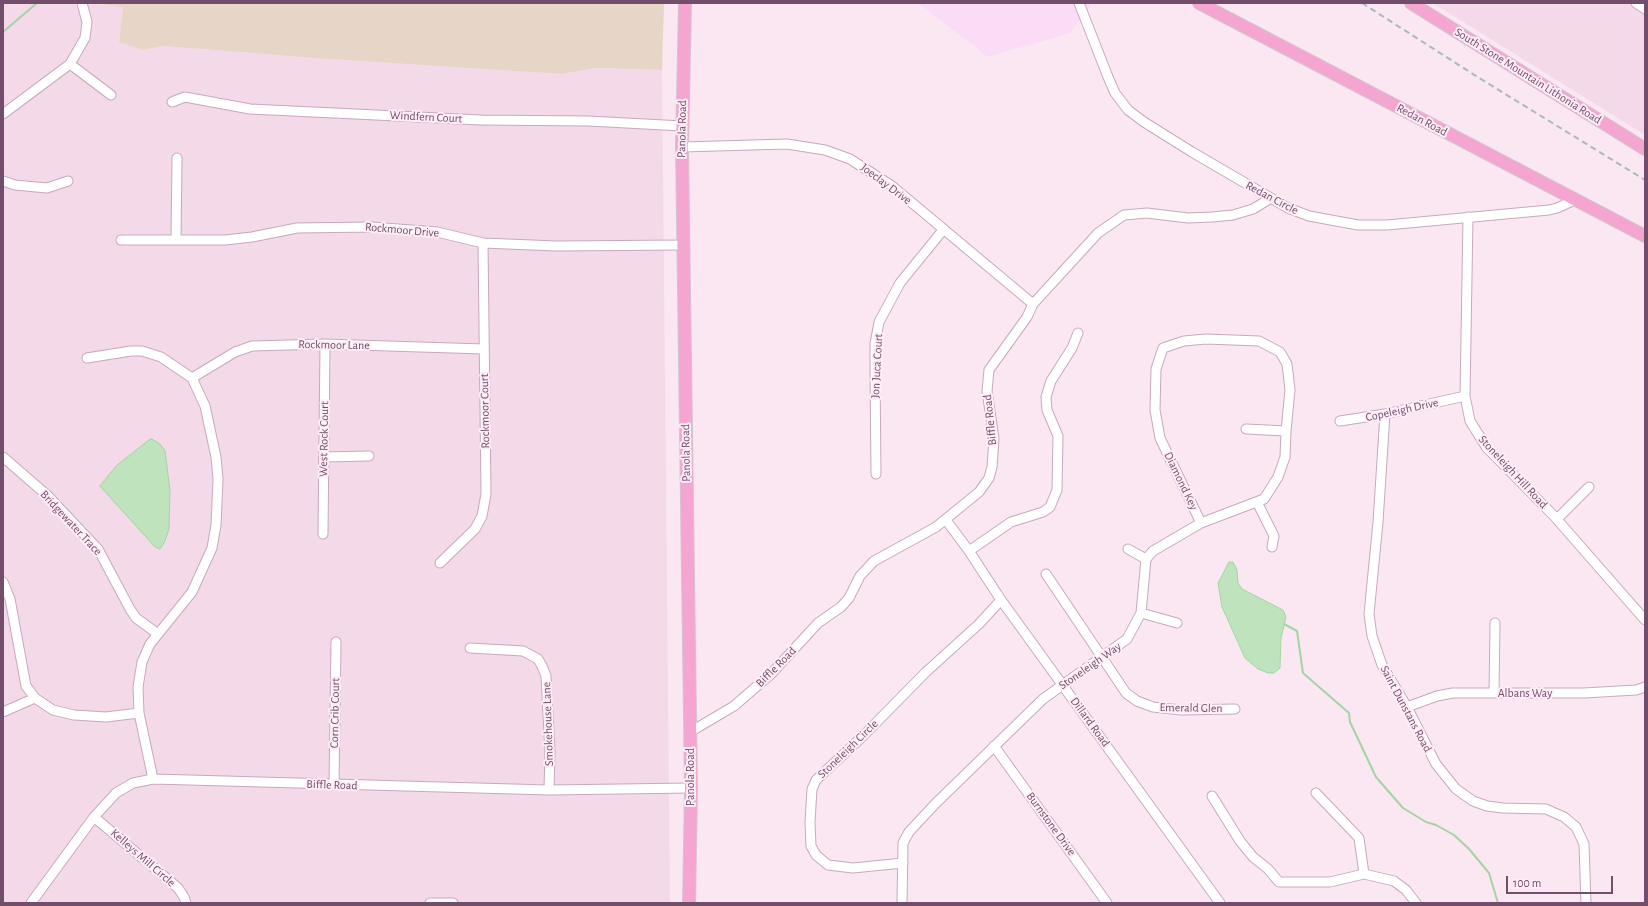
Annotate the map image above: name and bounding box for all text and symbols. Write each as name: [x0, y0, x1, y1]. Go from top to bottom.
street label: South Stone Mountain Lithonia Road: [1452, 25, 1604, 127]
street label: Panola Road: [674, 100, 690, 158]
street label: Redan Road: [1394, 101, 1450, 139]
street label: Windfern Court: [389, 108, 463, 126]
street label: Joeclay Drive: [858, 160, 914, 208]
street label: Redan Circle: [1243, 178, 1301, 218]
street label: Rockmoor Drive: [364, 220, 440, 240]
street label: Jon Juca Court: [868, 333, 886, 399]
street label: Rockmoor Lane: [298, 337, 370, 353]
street label: Rockmoor Court: [477, 373, 493, 449]
street label: Biffle Road: [980, 394, 1000, 446]
street label: Copeleigh Drive: [1364, 395, 1440, 425]
street label: West Rock Court: [316, 401, 332, 477]
street label: Panola Road: [678, 424, 694, 482]
street label: Stoneleigh Hill Road: [1475, 432, 1551, 512]
street label: Diamond Key: [1161, 450, 1201, 512]
street label: Bridgewater Trace: [37, 487, 105, 559]
street label: Stoneleigh Way: [1056, 639, 1124, 693]
street label: Biffle Road: [753, 644, 799, 690]
street label: Saint Dunstans Road: [1377, 663, 1435, 755]
street label: Corn Crib Court: [327, 678, 343, 748]
street label: Smokehouse Lane: [539, 682, 557, 766]
street label: Albans Way: [1498, 686, 1552, 700]
street label: Dillard Road: [1067, 694, 1113, 750]
street label: Emerald Glen: [1159, 700, 1223, 716]
street label: Stoneleigh Circle: [815, 717, 881, 781]
street label: Panola Road: [683, 748, 697, 806]
street label: Biffle Road: [306, 777, 358, 793]
street label: Burnstone Drive: [1023, 789, 1079, 859]
street label: Kelleys Mill Circle: [108, 826, 178, 890]
scale bar: [1508, 868, 1615, 894]
text: 100 m: [1513, 877, 1541, 889]

